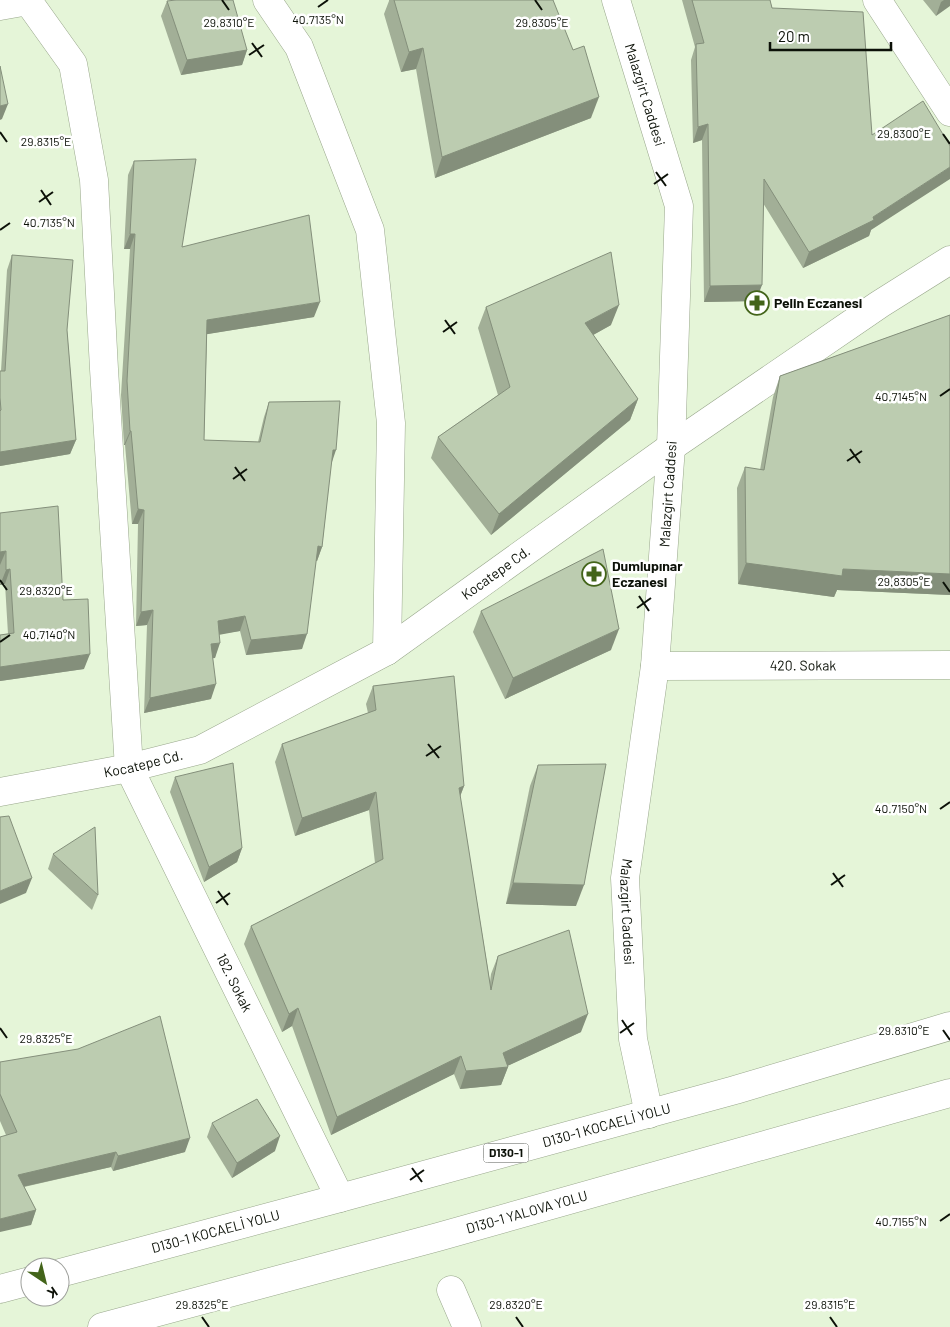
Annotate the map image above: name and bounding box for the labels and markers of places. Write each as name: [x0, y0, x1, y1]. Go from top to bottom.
pharmacy icon: Pelin Eczanesi: [744, 290, 770, 316]
place label: Pelin Eczanesi: [774, 294, 862, 311]
place label: Dumlupınar Eczanesi: [612, 557, 683, 590]
pharmacy icon: Dumlupınar Eczanesi: [581, 561, 607, 587]

